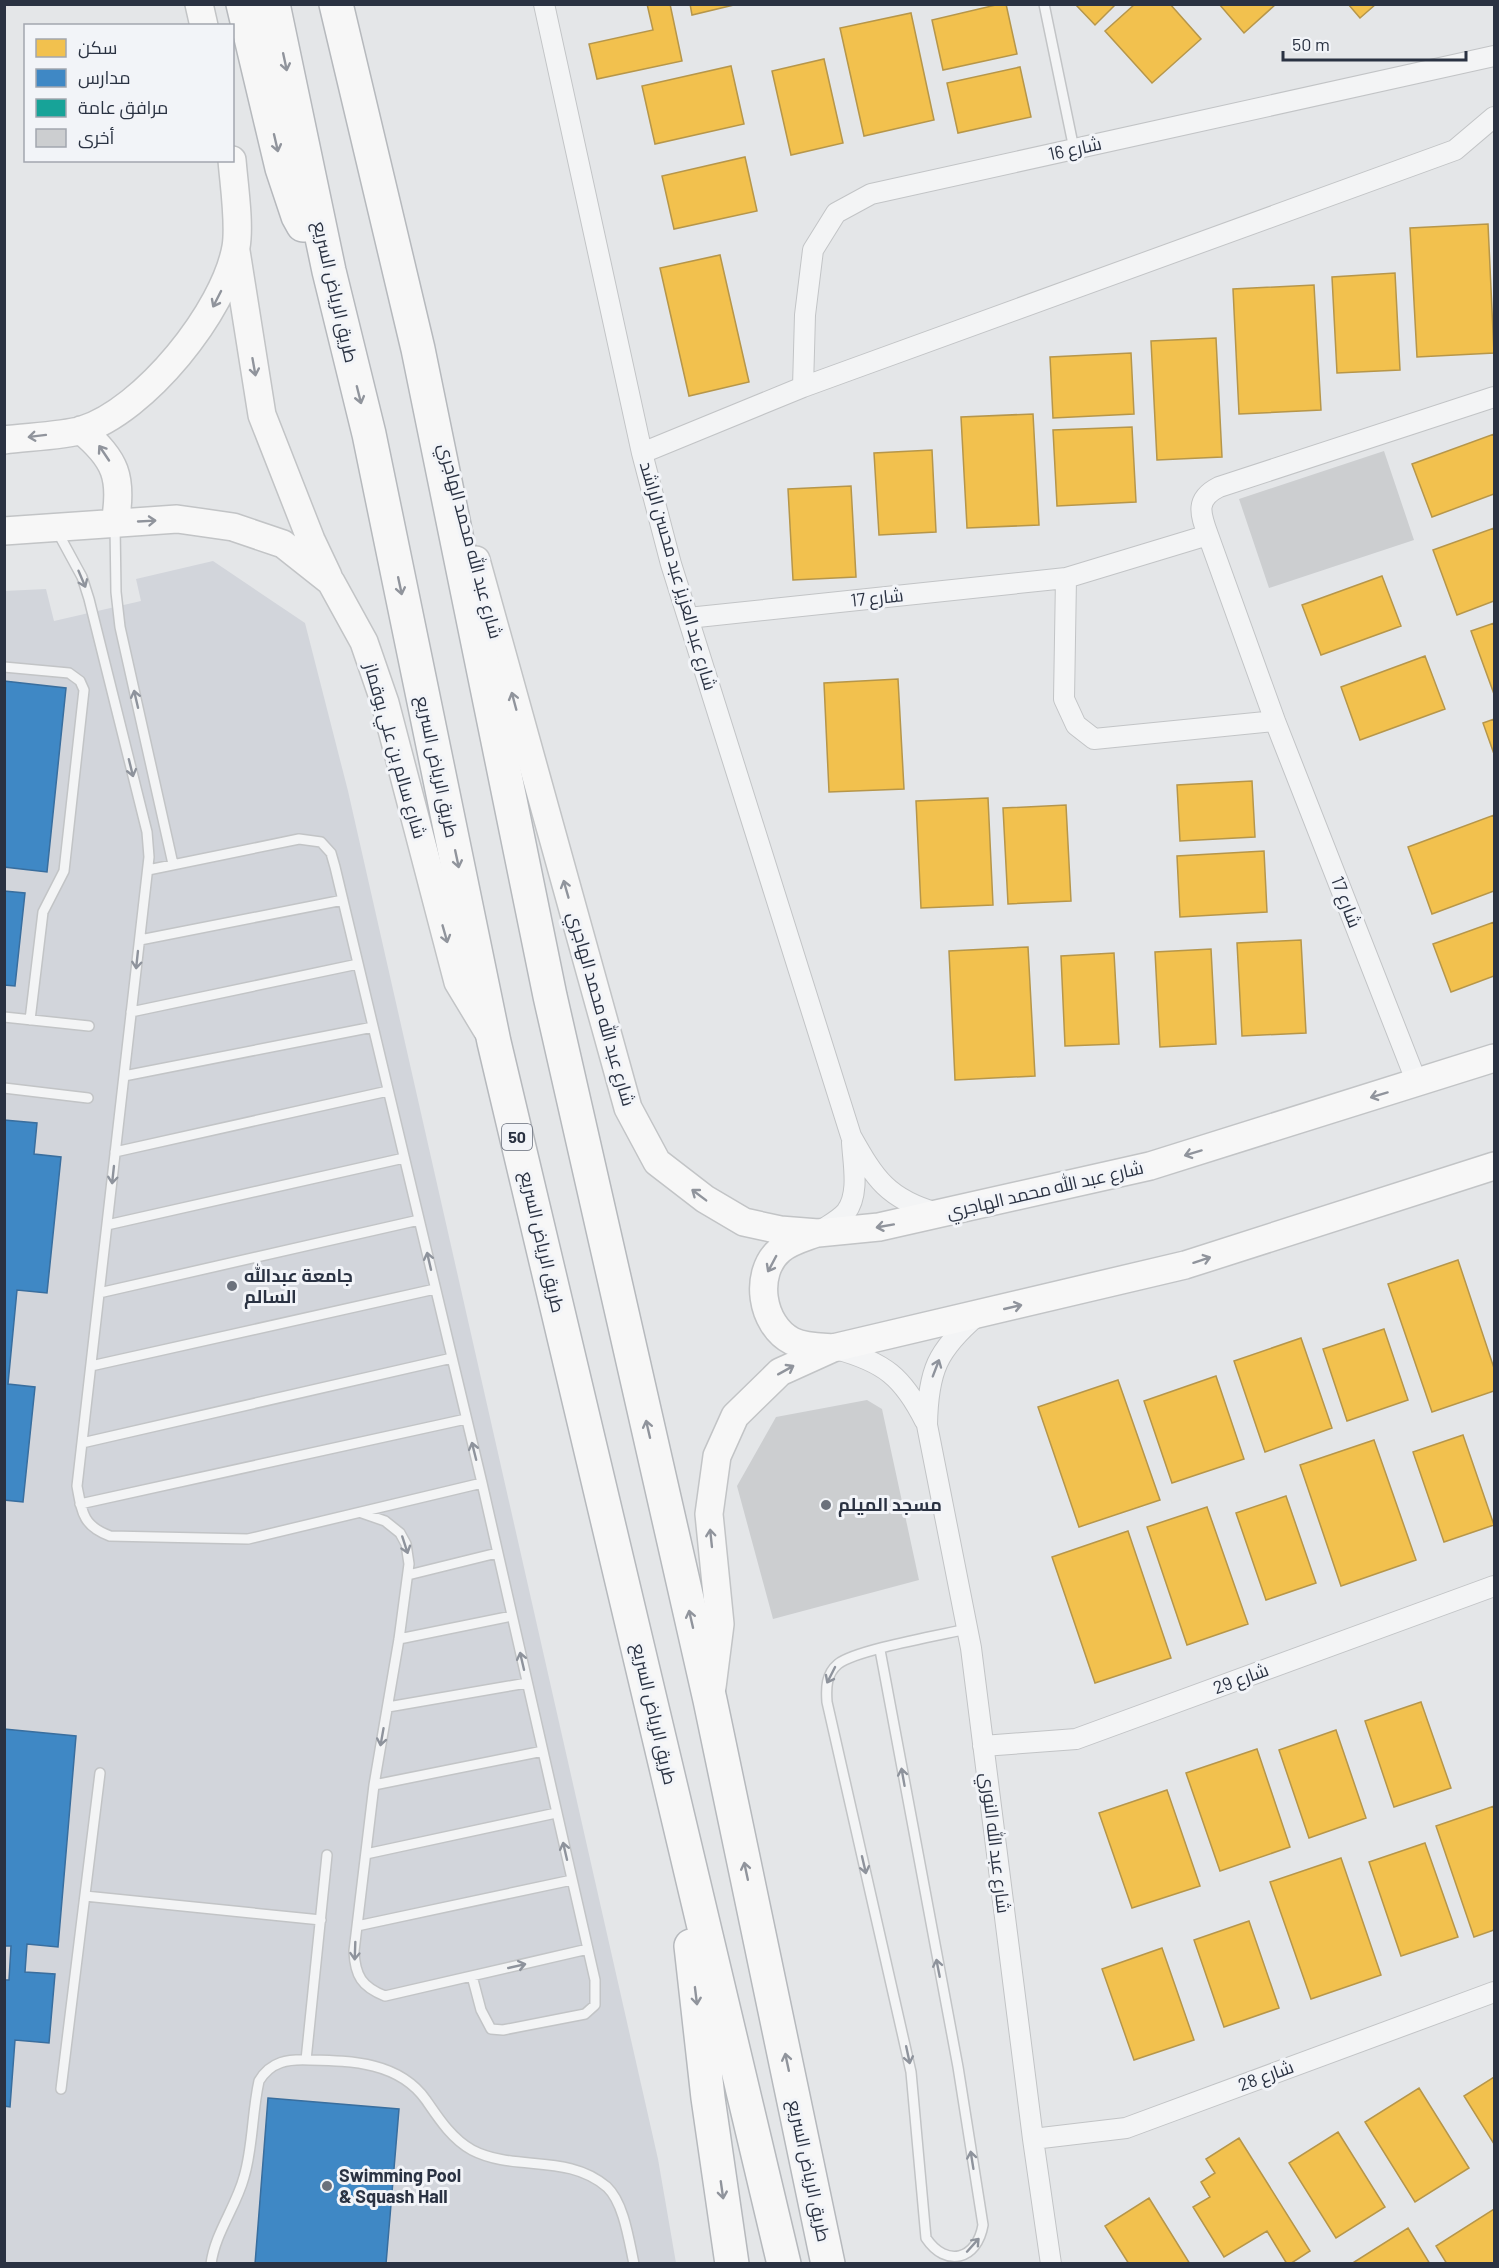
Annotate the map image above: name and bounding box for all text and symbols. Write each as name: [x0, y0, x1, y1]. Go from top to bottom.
legend: [24, 24, 234, 162]
scale bar: [1283, 24, 1466, 62]
text: 50 m: [1292, 33, 1330, 55]
text: سكن: [78, 36, 117, 59]
one-way arrow: [280, 51, 291, 71]
text: مدارس: [78, 66, 131, 89]
text: مرافق عامة: [78, 96, 168, 120]
text: أخرى: [78, 126, 115, 149]
street label: شارع 16: [1046, 132, 1104, 166]
one-way arrow: [271, 133, 282, 152]
street label: طريق الرياض السريع: [307, 219, 363, 365]
one-way arrow: [210, 290, 222, 308]
one-way arrow: [249, 357, 260, 377]
one-way arrow: [354, 386, 366, 405]
one-way arrow: [28, 430, 47, 441]
street label: شارع عبد الله محمد الهاجري: [430, 441, 508, 642]
one-way arrow: [98, 445, 110, 461]
street label: شارع عبد العزيز عبد محسن الراشد: [634, 459, 722, 693]
one-way arrow: [136, 515, 156, 526]
one-way arrow: [77, 570, 88, 588]
one-way arrow: [395, 576, 406, 595]
street label: شارع 17: [849, 583, 905, 613]
street label: شارع سالم بن علي بوقماز: [356, 659, 432, 842]
one-way arrow: [130, 689, 142, 708]
one-way arrow: [508, 692, 519, 711]
street label: طريق الرياض السريع: [410, 694, 464, 840]
one-way arrow: [126, 758, 138, 777]
one-way arrow: [451, 850, 463, 869]
street label: شارع 17: [1325, 873, 1367, 931]
one-way arrow: [560, 880, 571, 899]
street label: شارع عبد الله محمد الهاجري: [560, 909, 640, 1110]
one-way arrow: [440, 925, 451, 944]
one-way arrow: [131, 950, 142, 970]
one-way arrow: [1370, 1090, 1389, 1101]
road number: 50: [502, 1124, 532, 1150]
one-way arrow: [1184, 1148, 1203, 1159]
street label: شارع عبد الله محمد الهاجري: [944, 1156, 1146, 1226]
one-way arrow: [107, 1164, 118, 1184]
street label: طريق الرياض السريع: [514, 1169, 570, 1315]
one-way arrow: [692, 1188, 708, 1201]
one-way arrow: [876, 1221, 895, 1232]
one-way arrow: [422, 1252, 434, 1271]
one-way arrow: [1192, 1254, 1211, 1265]
one-way arrow: [765, 1255, 777, 1273]
place label: جامعة عبدالله السالم: [244, 1263, 353, 1309]
marker: جامعة عبدالله السالم: [225, 1279, 239, 1293]
one-way arrow: [1003, 1300, 1022, 1312]
one-way arrow: [931, 1359, 942, 1377]
one-way arrow: [777, 1364, 794, 1376]
one-way arrow: [641, 1420, 653, 1439]
one-way arrow: [467, 1441, 479, 1460]
place label: مسجد الميلم: [838, 1493, 942, 1517]
marker: مسجد الميلم: [819, 1498, 833, 1512]
one-way arrow: [705, 1528, 716, 1548]
one-way arrow: [400, 1535, 411, 1554]
one-way arrow: [685, 1610, 697, 1629]
street label: طريق الرياض السريع: [626, 1641, 682, 1787]
one-way arrow: [516, 1652, 527, 1671]
street label: شارع 29: [1210, 1658, 1272, 1700]
one-way arrow: [825, 1666, 836, 1684]
one-way arrow: [376, 1727, 387, 1747]
one-way arrow: [897, 1767, 908, 1787]
street label: شارع عبد الله النوري: [972, 1771, 1016, 1915]
one-way arrow: [559, 1842, 571, 1861]
one-way arrow: [859, 1855, 871, 1874]
one-way arrow: [740, 1862, 751, 1882]
one-way arrow: [350, 1941, 361, 1961]
one-way arrow: [507, 1959, 526, 1971]
one-way arrow: [932, 1959, 943, 1979]
one-way arrow: [691, 1986, 702, 2006]
one-way arrow: [903, 2044, 914, 2064]
one-way arrow: [780, 2053, 792, 2072]
street label: شارع 28: [1235, 2055, 1297, 2097]
street label: طريق الرياض السريع: [782, 2098, 836, 2244]
one-way arrow: [967, 2151, 978, 2171]
place label: Swimming Pool & Squash Hall: [339, 2164, 461, 2207]
marker: Swimming Pool & Squash Hall: [320, 2179, 334, 2193]
one-way arrow: [716, 2179, 727, 2199]
one-way arrow: [966, 2238, 980, 2254]

